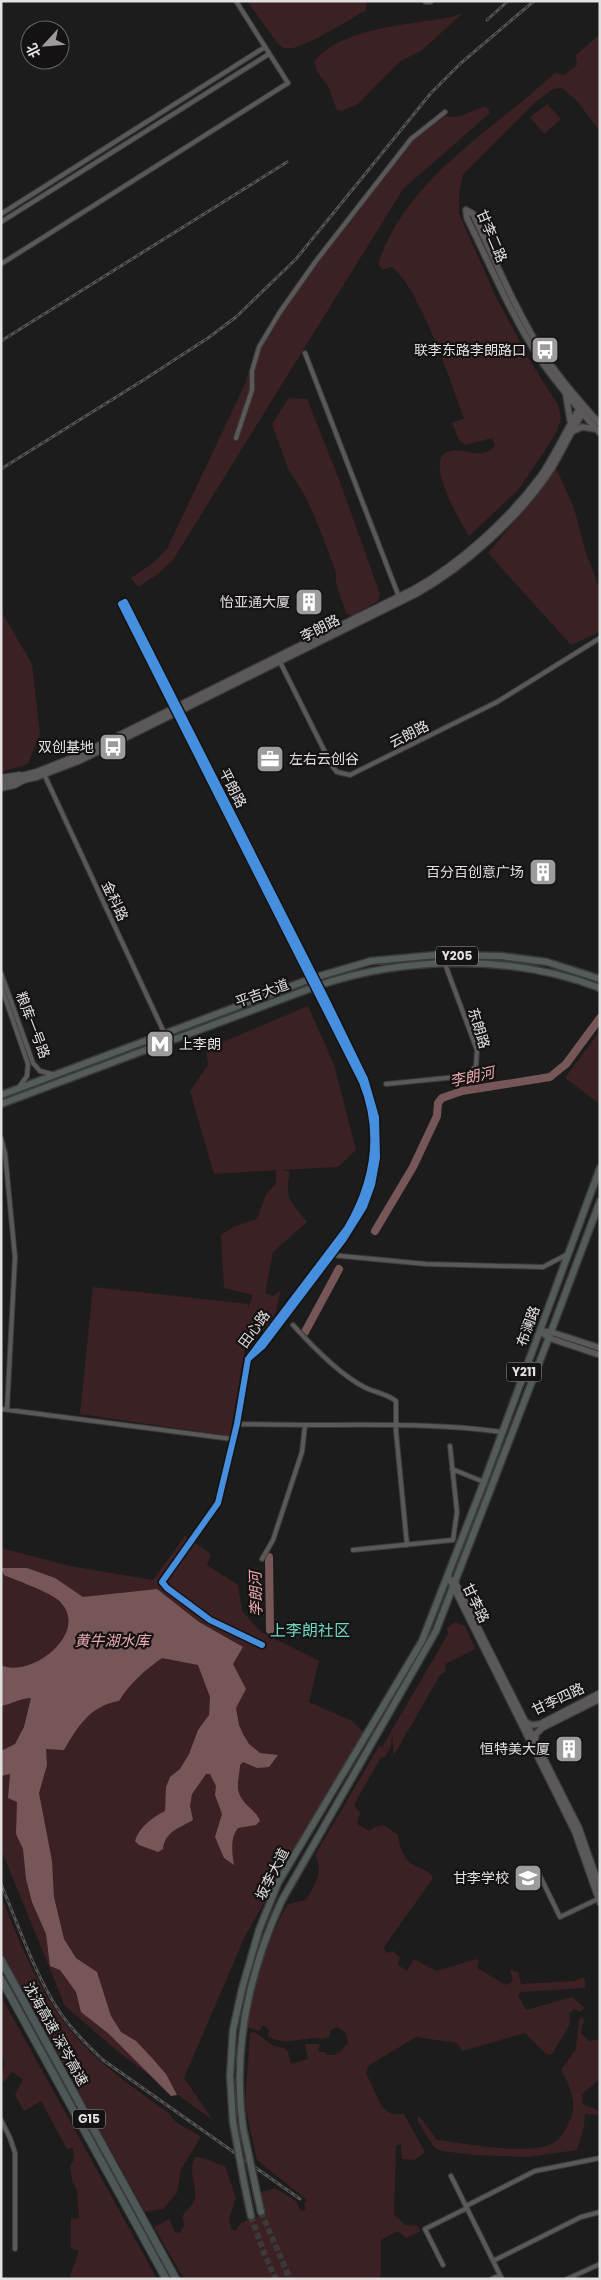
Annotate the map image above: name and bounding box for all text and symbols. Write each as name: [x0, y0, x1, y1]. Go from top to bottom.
north arrow: [20, 20, 70, 70]
text: 北: [21, 40, 45, 61]
street label: 甘李二路: [472, 206, 512, 266]
bus stop icon: 联李东路李朗路口: [530, 335, 560, 365]
place label: 联李东路李朗路口: [414, 340, 526, 360]
building icon: 怡亚通大厦: [294, 587, 324, 617]
place label: 怡亚通大厦: [220, 592, 290, 612]
street label: 李朗路: [297, 610, 343, 646]
street label: 云朗路: [386, 716, 432, 752]
bus stop icon: 双创基地: [98, 732, 128, 762]
place label: 双创基地: [38, 737, 94, 757]
office icon: 左右云创谷: [255, 744, 285, 774]
place label: 左右云创谷: [289, 749, 359, 769]
street label: 平朗路: [215, 765, 251, 811]
building icon: 百分百创意广场: [528, 857, 558, 887]
place label: 百分百创意广场: [426, 862, 524, 882]
street label: 金科路: [97, 878, 133, 924]
road number: Y205: [436, 946, 478, 966]
street label: 平吉大道: [232, 974, 292, 1012]
street label: 粮库一号路: [11, 989, 55, 1061]
street label: 东朗路: [463, 1005, 495, 1051]
metro station icon: 上李朗: [145, 1029, 175, 1059]
place label: 上李朗: [179, 1034, 221, 1054]
water label: 李朗河: [448, 1061, 499, 1091]
street label: 布澜路: [511, 1303, 545, 1349]
street label: 田心路: [234, 1306, 274, 1352]
road number: Y211: [506, 1362, 542, 1381]
water label: 李朗河: [245, 1568, 266, 1617]
street label: 甘李路: [458, 1580, 494, 1626]
district label: 上李朗社区: [270, 1619, 350, 1642]
water label: 黄牛湖水库: [74, 1630, 152, 1651]
street label: 甘李四路: [528, 1678, 588, 1720]
building icon: 恒特美大厦: [554, 1734, 584, 1764]
place label: 恒特美大厦: [480, 1739, 550, 1759]
street label: 坂李大道: [250, 1845, 294, 1903]
school or university icon: 甘李学校: [513, 1863, 543, 1893]
place label: 甘李学校: [453, 1868, 509, 1888]
street label: 沈海高速 深岑高速: [19, 1979, 93, 2089]
road number: G15: [73, 2110, 105, 2128]

